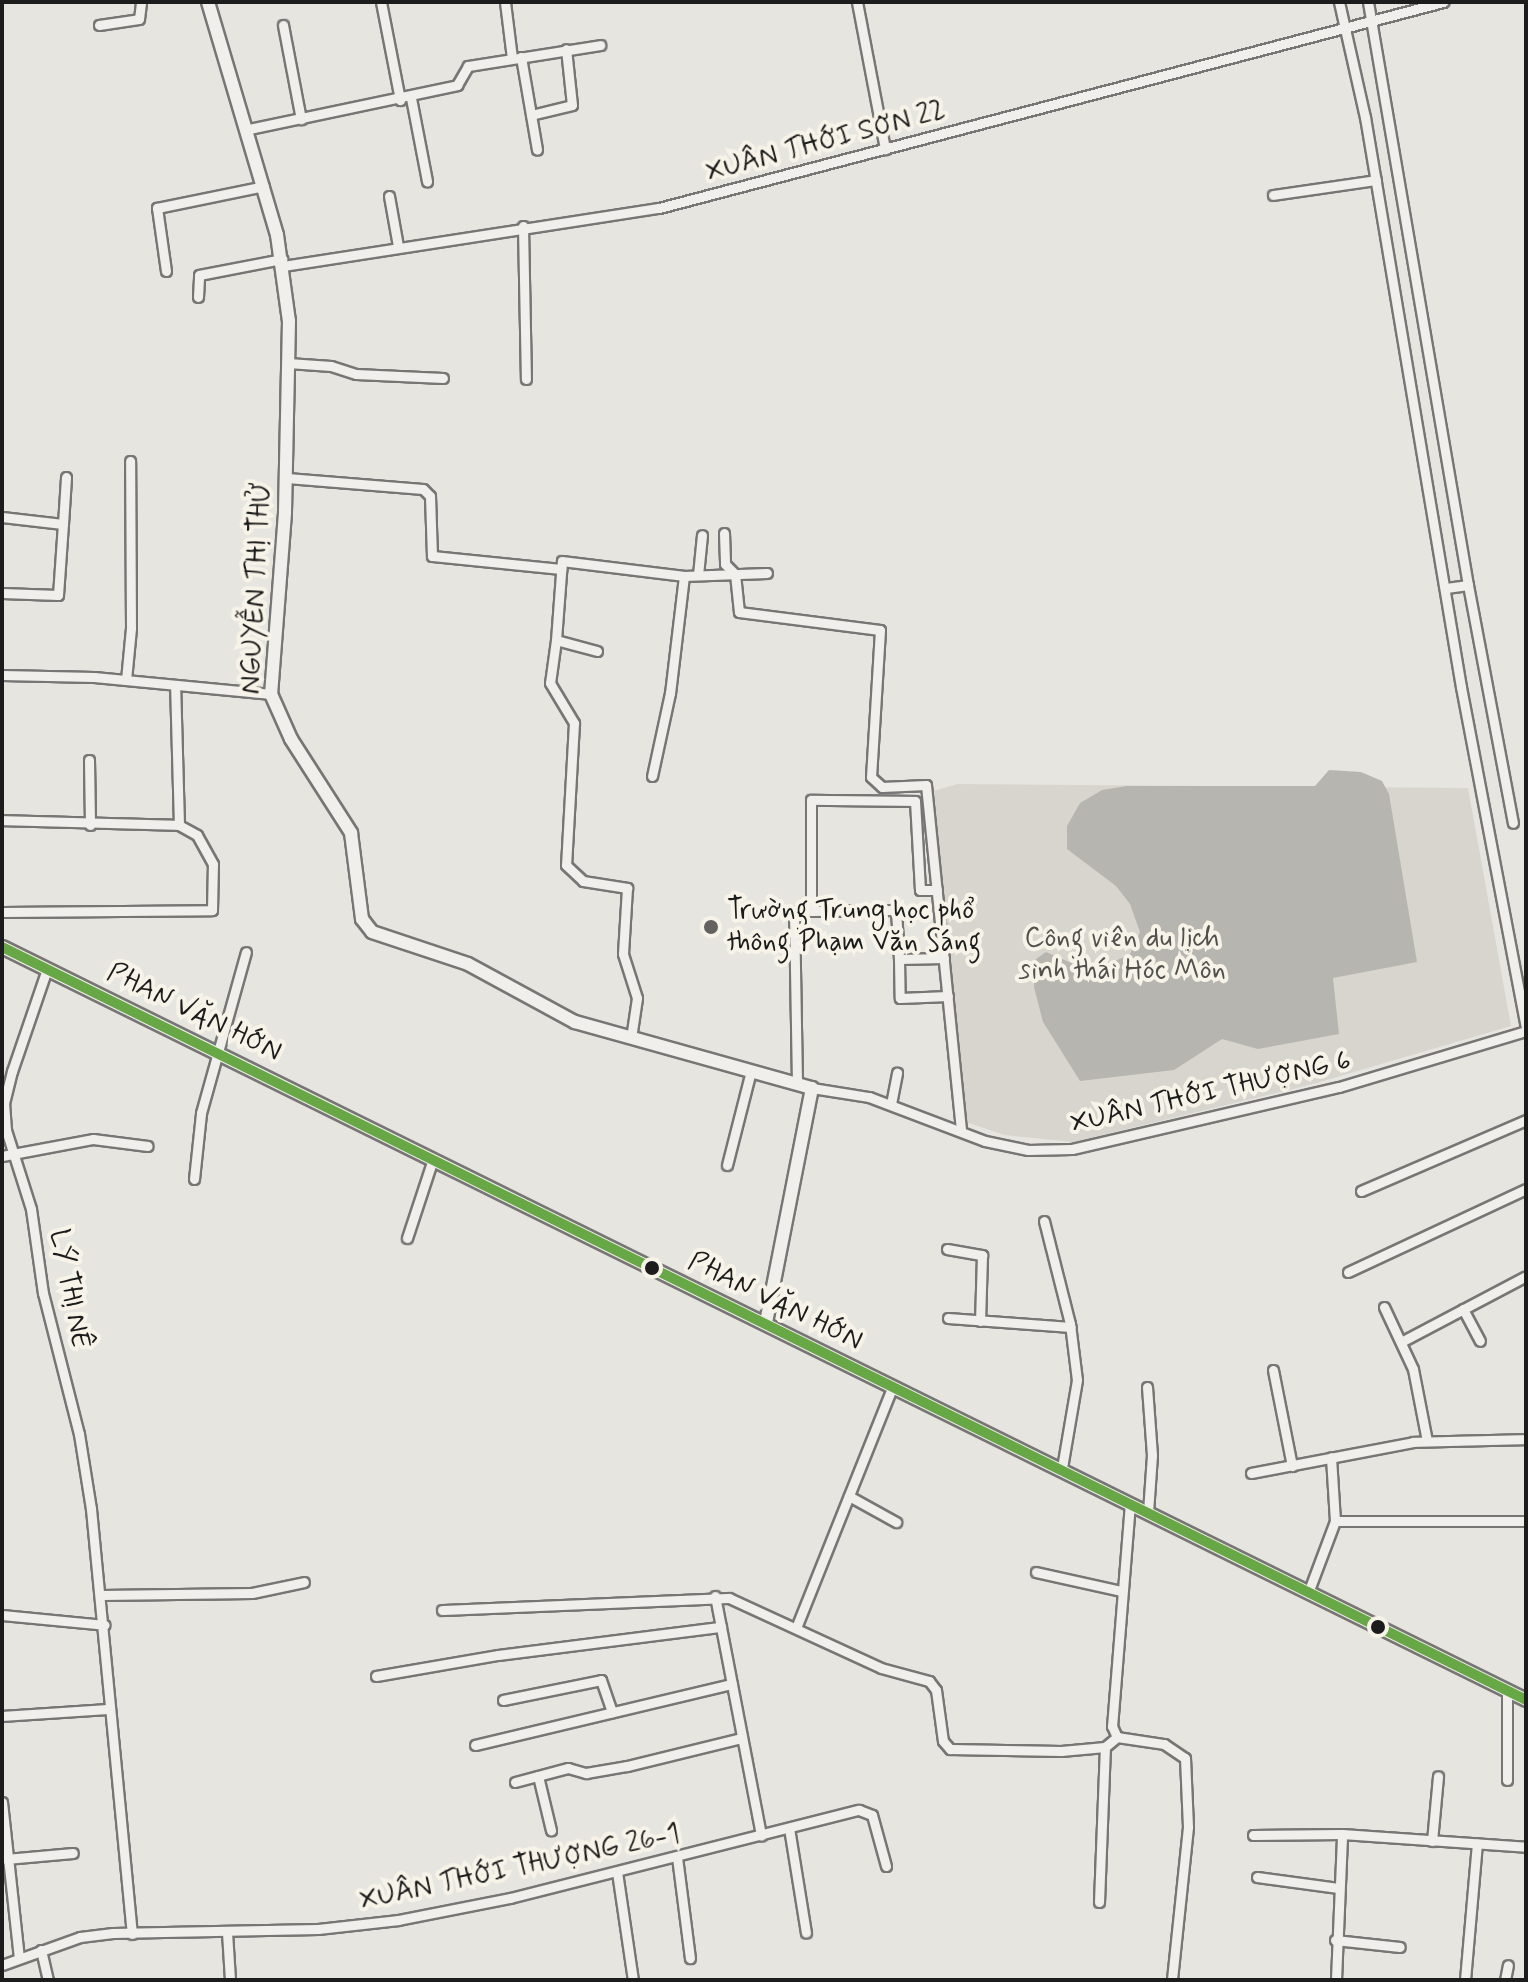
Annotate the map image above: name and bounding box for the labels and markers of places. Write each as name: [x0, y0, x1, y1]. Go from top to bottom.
place label: Trường Trung học phổ thông Phạm Văn Sáng: [727, 894, 981, 960]
marker: Trường Trung học phổ thông Phạm Văn Sáng: [702, 918, 720, 936]
unlabelled marker: [644, 1260, 660, 1276]
unlabelled marker: [1370, 1619, 1386, 1635]

